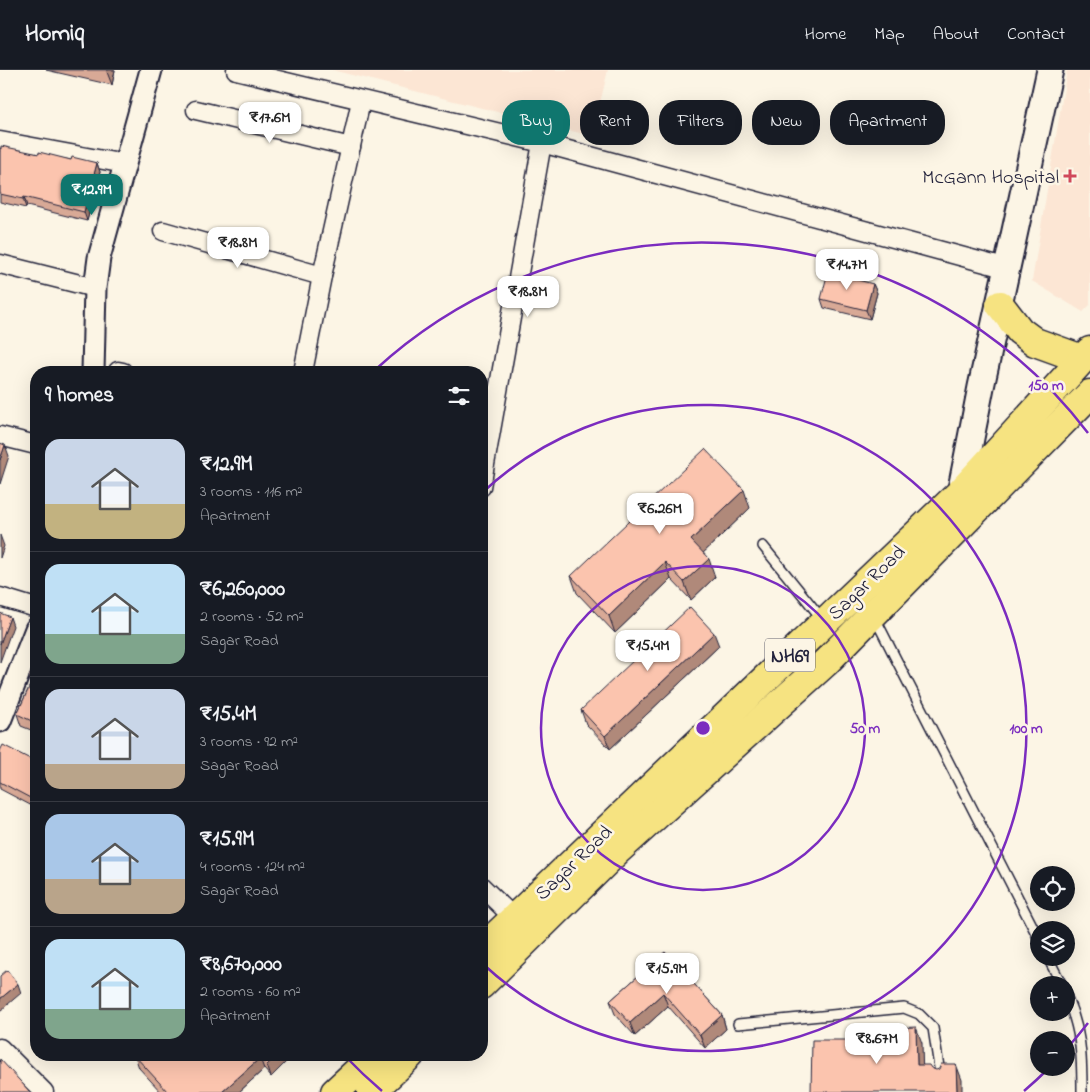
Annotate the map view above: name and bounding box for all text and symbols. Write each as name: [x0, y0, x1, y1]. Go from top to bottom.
text: Homiq: [25, 17, 84, 52]
text: Home: [805, 22, 846, 48]
text: Map: [874, 22, 905, 48]
text: About: [933, 22, 979, 48]
text: Contact: [1007, 22, 1065, 48]
chip: Buy: [502, 100, 570, 145]
chip: Rent: [580, 100, 649, 145]
chip: Filters: [659, 100, 742, 145]
chip: New: [752, 100, 820, 145]
chip: Apartment: [830, 100, 945, 145]
pin: ₹17.6M: [229, 102, 311, 144]
text: ₹17.6M: [249, 106, 291, 130]
place label: McGann Hospital: [922, 164, 1059, 193]
marker: McGann Hospital: [1063, 169, 1077, 183]
pin: ₹12.9M: [51, 174, 133, 216]
text: ₹12.9M: [72, 178, 112, 202]
pin: ₹18.8M: [197, 226, 279, 269]
text: ₹18.8M: [218, 231, 258, 255]
pin: ₹14.7M: [806, 248, 888, 291]
text: ₹14.7M: [827, 253, 867, 277]
pin: ₹18.8M: [487, 276, 569, 318]
text: ₹18.8M: [508, 280, 548, 304]
text: 150 m: [1028, 375, 1064, 397]
text: 9 homes: [45, 381, 114, 411]
icon: filters: [445, 382, 473, 410]
text: ₹12.9M: [200, 450, 253, 480]
icon: home: [85, 459, 145, 519]
text: 3 rooms · 116 m²: [200, 480, 303, 504]
pin: ₹6.26M: [619, 492, 701, 535]
text: ₹6.26M: [638, 497, 682, 521]
text: Apartment: [200, 504, 270, 528]
street label: Sagar Road: [822, 539, 914, 629]
text: ₹6,260,000: [200, 575, 285, 605]
icon: home: [85, 584, 145, 644]
text: 2 rooms · 52 m²: [200, 605, 304, 629]
text: Sagar Road: [200, 629, 279, 653]
pin: ₹15.4M: [607, 630, 689, 672]
text: ₹15.4M: [626, 634, 670, 658]
road number: NH69: [765, 638, 815, 672]
text: ₹15.4M: [200, 700, 257, 730]
icon: home: [85, 709, 145, 769]
text: 50 m: [850, 718, 881, 740]
text: 100 m: [1009, 718, 1043, 740]
centre of rings: [694, 719, 712, 737]
text: 3 rooms · 92 m²: [200, 730, 298, 754]
text: Sagar Road: [200, 754, 279, 778]
street label: Sagar Road: [529, 819, 621, 909]
text: ₹15.9M: [200, 825, 255, 855]
icon: home: [85, 834, 145, 894]
text: 4 rooms · 124 m²: [200, 855, 305, 879]
map controls: [1030, 866, 1075, 1076]
button: locate: [1030, 866, 1075, 911]
text: Sagar Road: [200, 879, 279, 903]
button: layers: [1030, 921, 1075, 966]
text: ₹8,670,000: [200, 950, 282, 980]
pin: ₹15.9M: [626, 952, 708, 995]
text: ₹15.9M: [646, 957, 688, 981]
icon: home: [85, 959, 145, 1019]
button: +: [1030, 976, 1075, 1021]
text: 2 rooms · 60 m²: [200, 980, 301, 1004]
text: Apartment: [200, 1004, 270, 1028]
pin: ₹8.67M: [836, 1022, 918, 1065]
text: ₹8.67M: [856, 1027, 898, 1051]
button: −: [1030, 1031, 1075, 1076]

